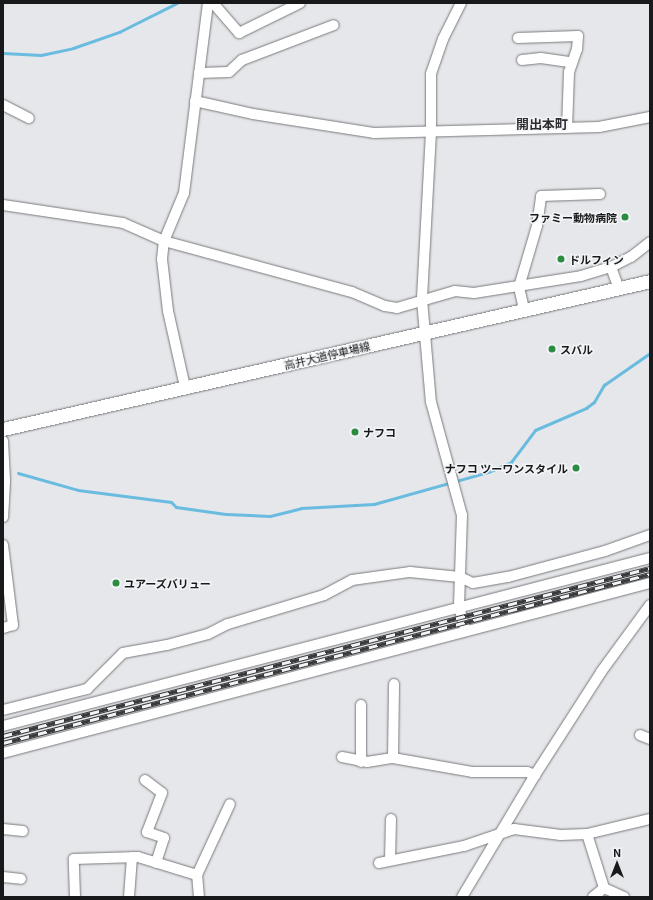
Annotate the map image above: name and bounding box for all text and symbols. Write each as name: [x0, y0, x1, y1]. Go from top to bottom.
district label: 開出本町: [516, 116, 568, 132]
place label: ファミー動物病院: [529, 210, 617, 224]
marker: ファミー動物病院: [620, 212, 630, 222]
place label: ドルフィン: [569, 252, 624, 266]
marker: ドルフィン: [556, 254, 566, 264]
street label: 高井大道停車場線: [283, 339, 371, 371]
place label: スバル: [560, 342, 593, 356]
marker: スバル: [547, 344, 557, 354]
place label: ナフコ: [363, 425, 396, 439]
marker: ナフコ: [350, 427, 360, 437]
place label: ナフコ ツーワンスタイル: [445, 461, 568, 475]
marker: ナフコ ツーワンスタイル: [571, 463, 581, 473]
place label: ユアーズバリュー: [124, 576, 211, 590]
marker: ユアーズバリュー: [111, 578, 121, 588]
north arrow: [597, 844, 637, 884]
text: N: [613, 844, 621, 860]

